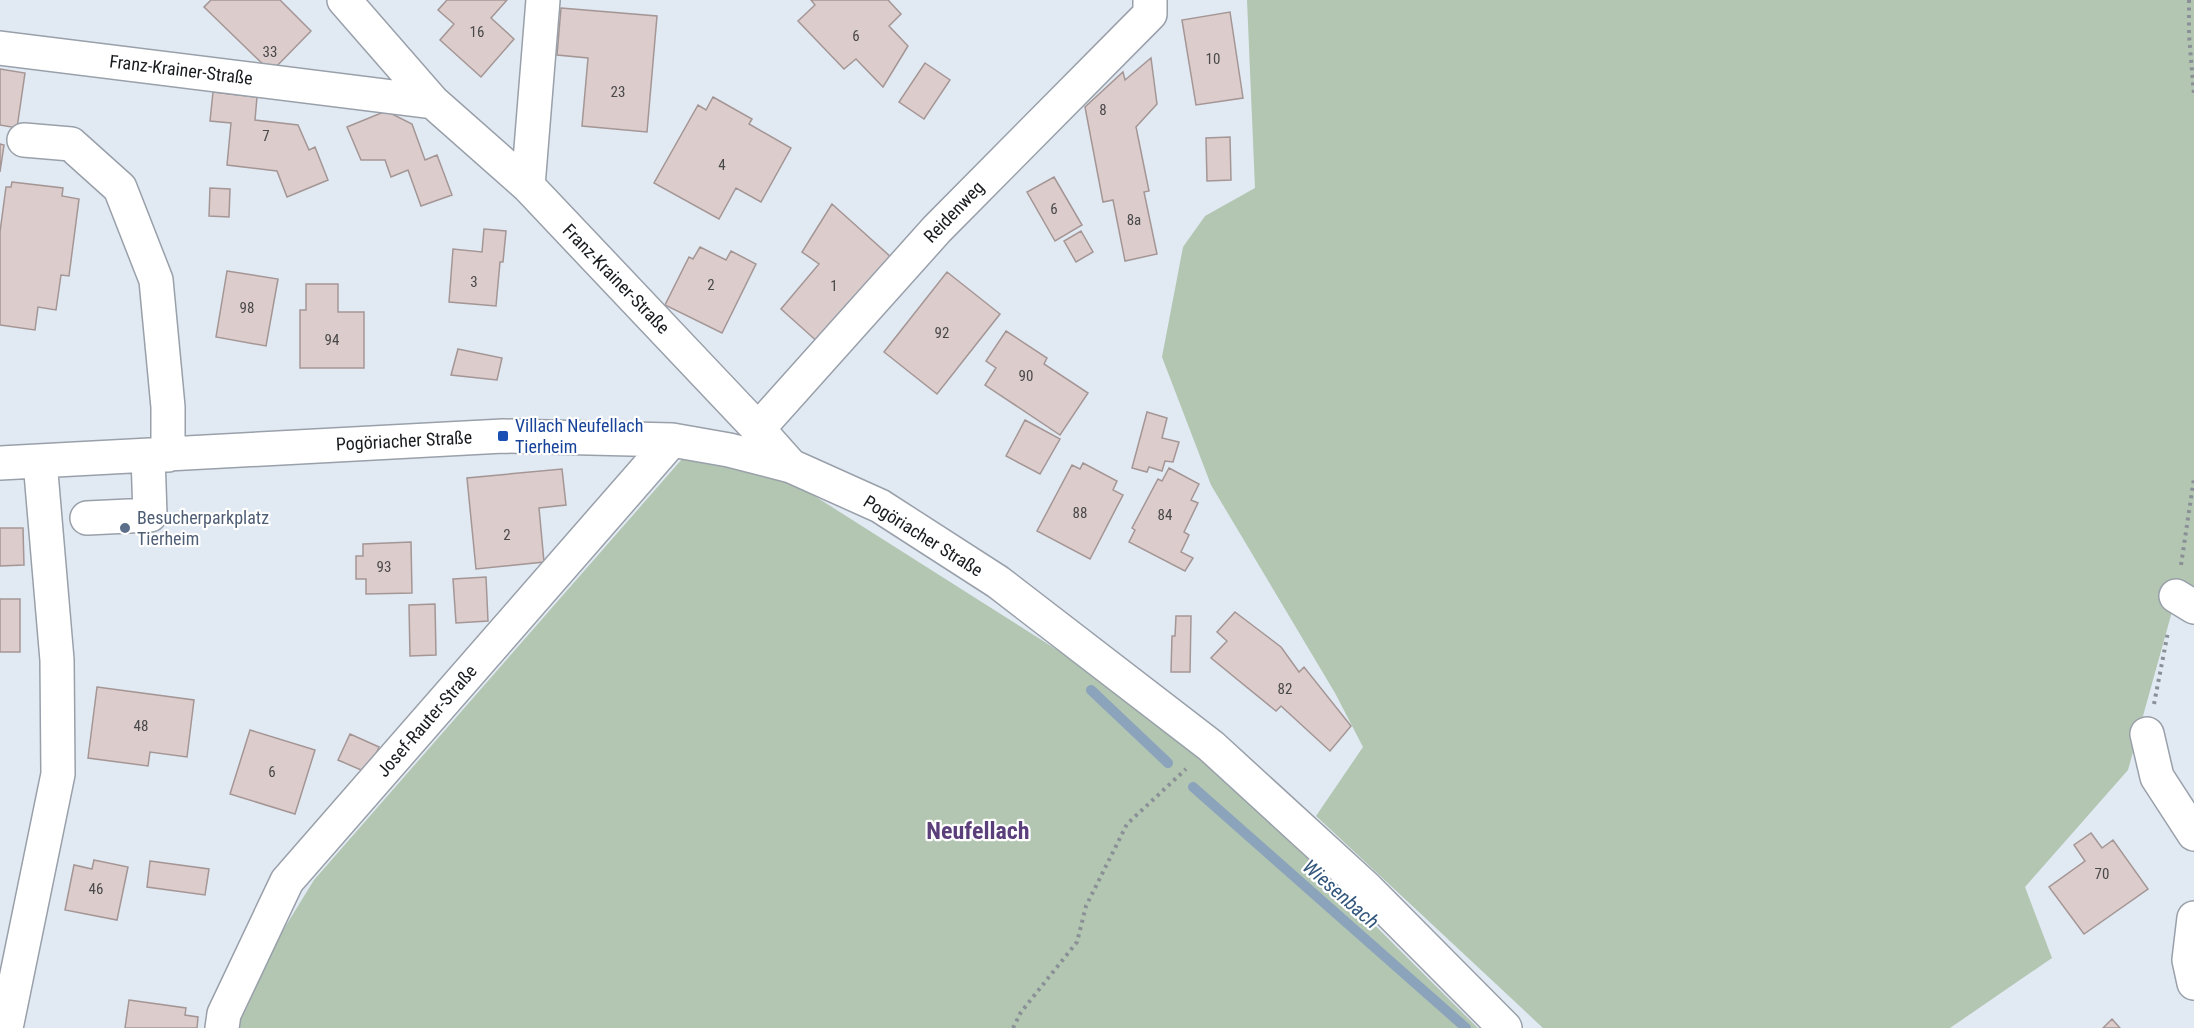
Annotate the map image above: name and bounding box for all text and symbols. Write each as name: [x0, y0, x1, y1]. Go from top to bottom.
house number: 16: [470, 23, 484, 41]
house number: 6: [852, 27, 860, 45]
house number: 33: [263, 43, 277, 61]
street label: Franz-Krainer-Straße: [108, 50, 254, 89]
house number: 10: [1206, 50, 1220, 68]
house number: 23: [611, 83, 625, 101]
house number: 8: [1099, 101, 1107, 119]
house number: 7: [262, 127, 270, 145]
house number: 4: [718, 156, 726, 174]
street label: Reidenweg: [919, 177, 988, 247]
house number: 6: [1050, 200, 1058, 218]
house number: 8a: [1127, 211, 1141, 229]
street label: Franz-Krainer-Straße: [559, 219, 674, 338]
house number: 3: [470, 273, 478, 291]
house number: 2: [707, 276, 715, 294]
house number: 1: [830, 277, 838, 295]
house number: 98: [240, 299, 254, 317]
house number: 92: [935, 324, 949, 342]
house number: 94: [325, 331, 339, 349]
house number: 90: [1019, 367, 1033, 385]
place label: Villach Neufellach Tierheim: [515, 415, 643, 457]
street label: Pogöriacher Straße: [335, 426, 473, 455]
marker: Villach Neufellach Tierheim: [496, 429, 510, 443]
street label: Pogöriacher Straße: [860, 491, 987, 581]
house number: 88: [1073, 504, 1087, 522]
house number: 84: [1158, 506, 1172, 524]
place label: Besucherparkplatz Tierheim: [137, 507, 269, 549]
marker: Besucherparkplatz Tierheim: [118, 521, 132, 535]
house number: 2: [503, 526, 511, 544]
house number: 93: [377, 558, 391, 576]
street label: Josef-Rauter-Straße: [372, 660, 481, 781]
house number: 82: [1278, 680, 1292, 698]
house number: 48: [134, 717, 148, 735]
house number: 6: [268, 763, 276, 781]
district label: Neufellach: [926, 817, 1030, 845]
water label: Wiesenbach: [1298, 854, 1384, 934]
house number: 70: [2095, 865, 2109, 883]
house number: 46: [89, 880, 103, 898]

